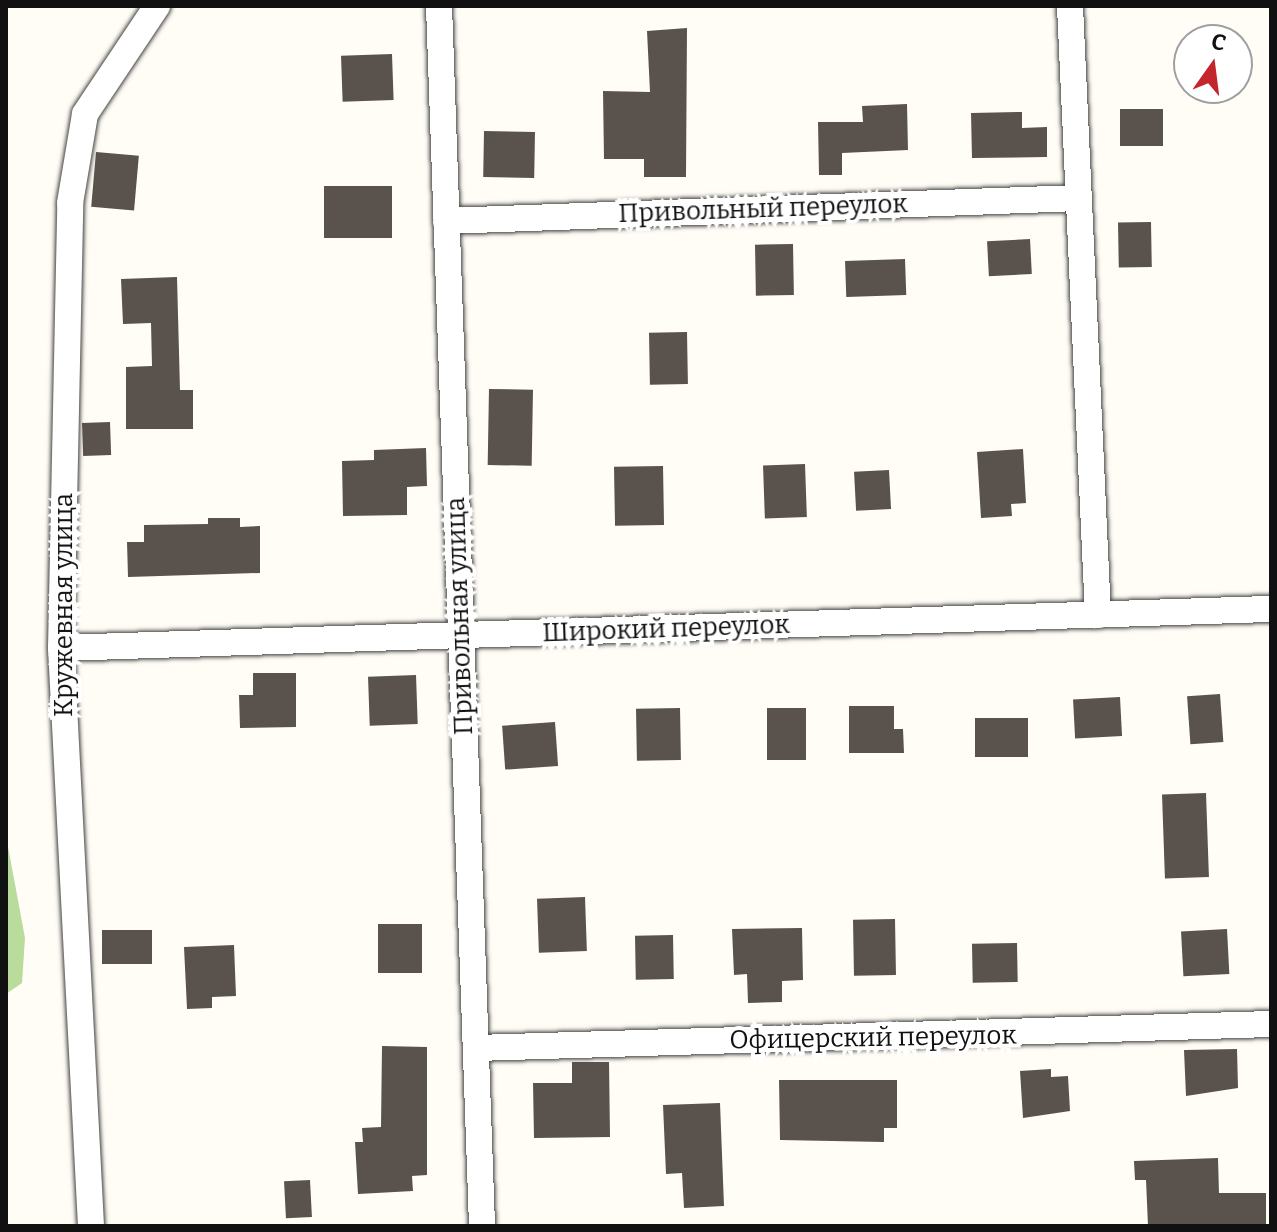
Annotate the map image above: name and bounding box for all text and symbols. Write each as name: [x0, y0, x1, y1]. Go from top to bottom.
north arrow: [1173, 24, 1253, 104]
text: С: [1208, 27, 1228, 57]
street label: Привольный переулок: [618, 188, 908, 230]
street label: Кружевная улица: [48, 493, 80, 717]
street label: Привольная улица: [440, 496, 480, 736]
street label: Широкий переулок: [542, 609, 790, 649]
street label: Офицерский переулок: [729, 1020, 1017, 1056]

